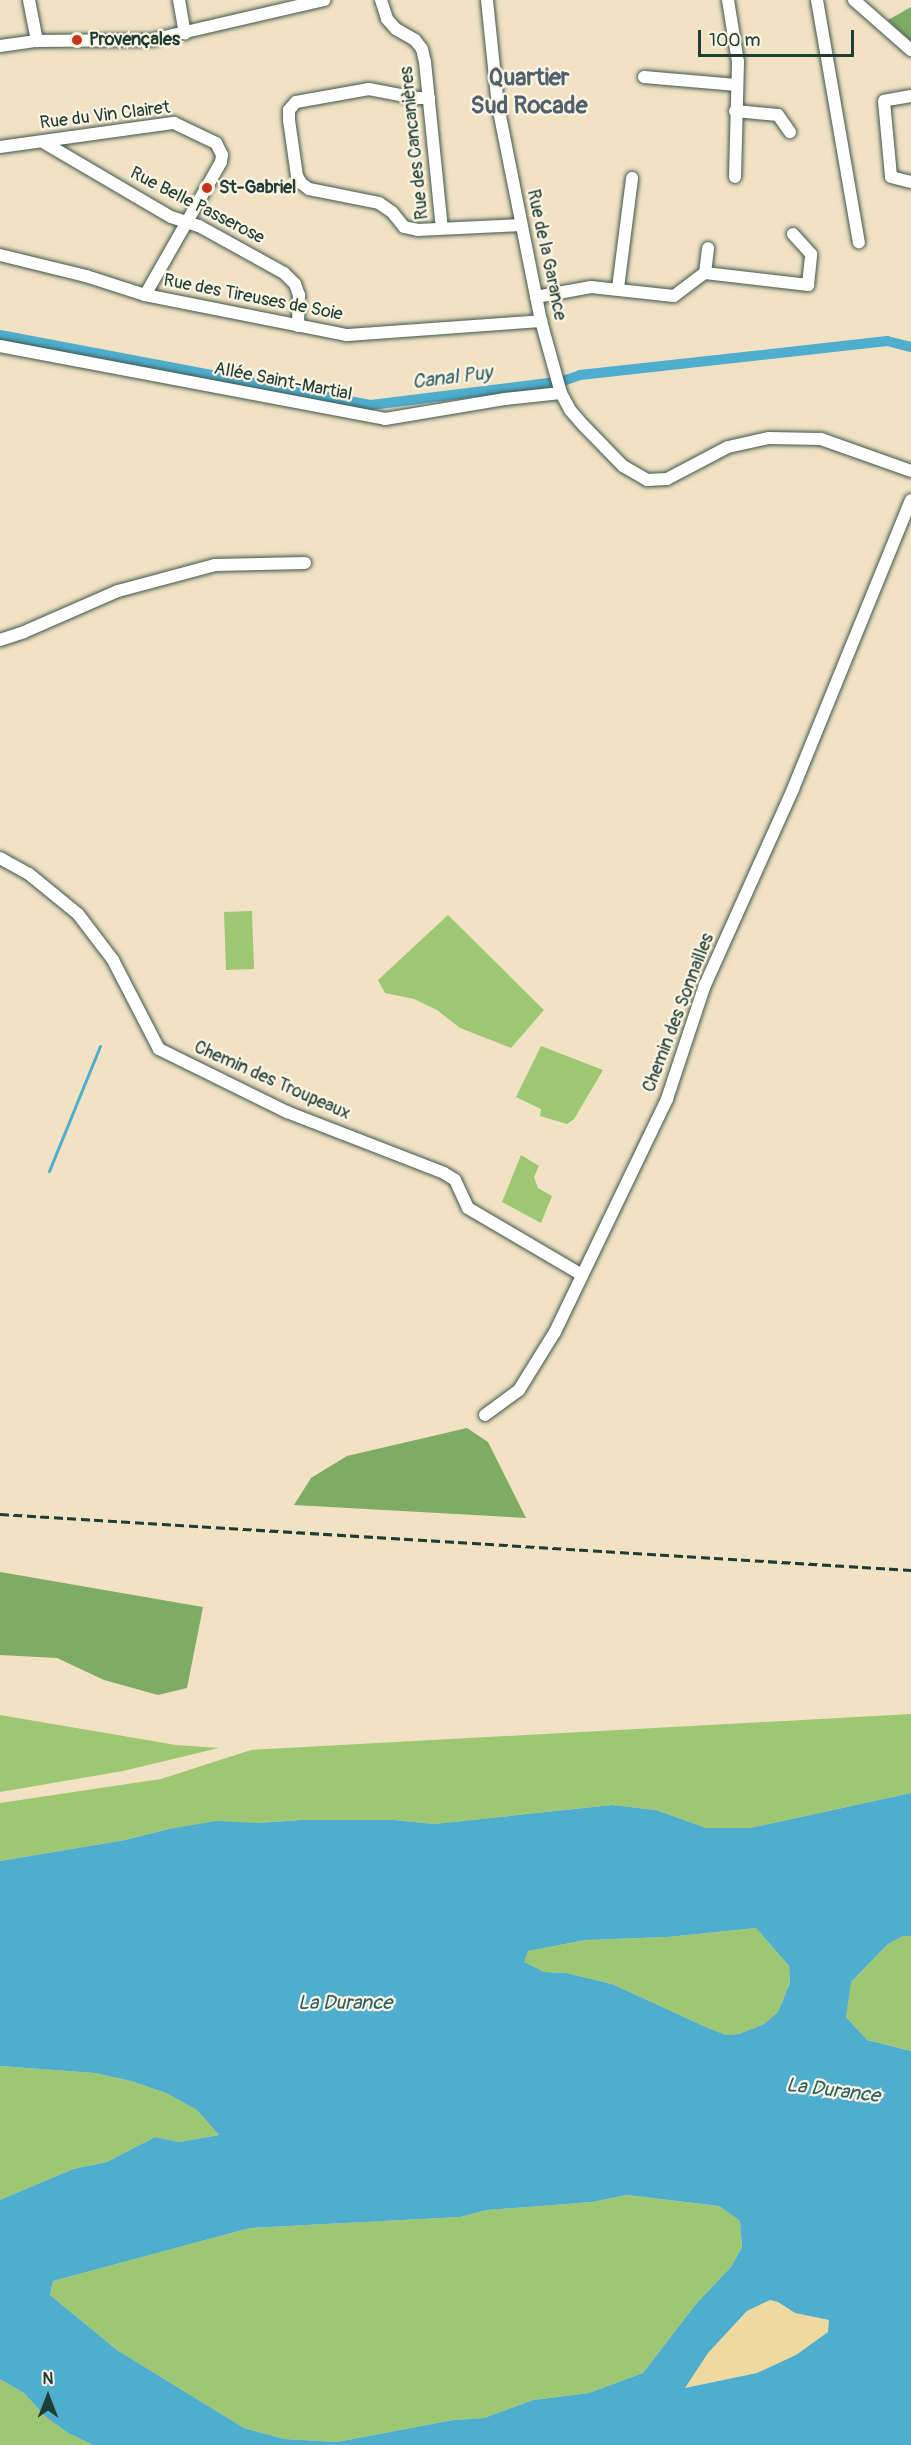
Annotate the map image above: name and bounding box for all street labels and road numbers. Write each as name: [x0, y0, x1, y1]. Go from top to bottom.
street label: Rue des Cancanières: [396, 65, 434, 221]
street label: Rue du Vin Clairet: [39, 97, 171, 135]
street label: Rue Belle Passerose: [126, 163, 268, 249]
street label: Rue de la Garance: [522, 188, 570, 322]
street label: Rue des Tireuses de Soie: [162, 270, 344, 326]
street label: Allée Saint-Martial: [212, 358, 354, 406]
street label: Chemin des Sonnailles: [639, 930, 719, 1096]
street label: Chemin des Troupeaux: [190, 1037, 354, 1125]

